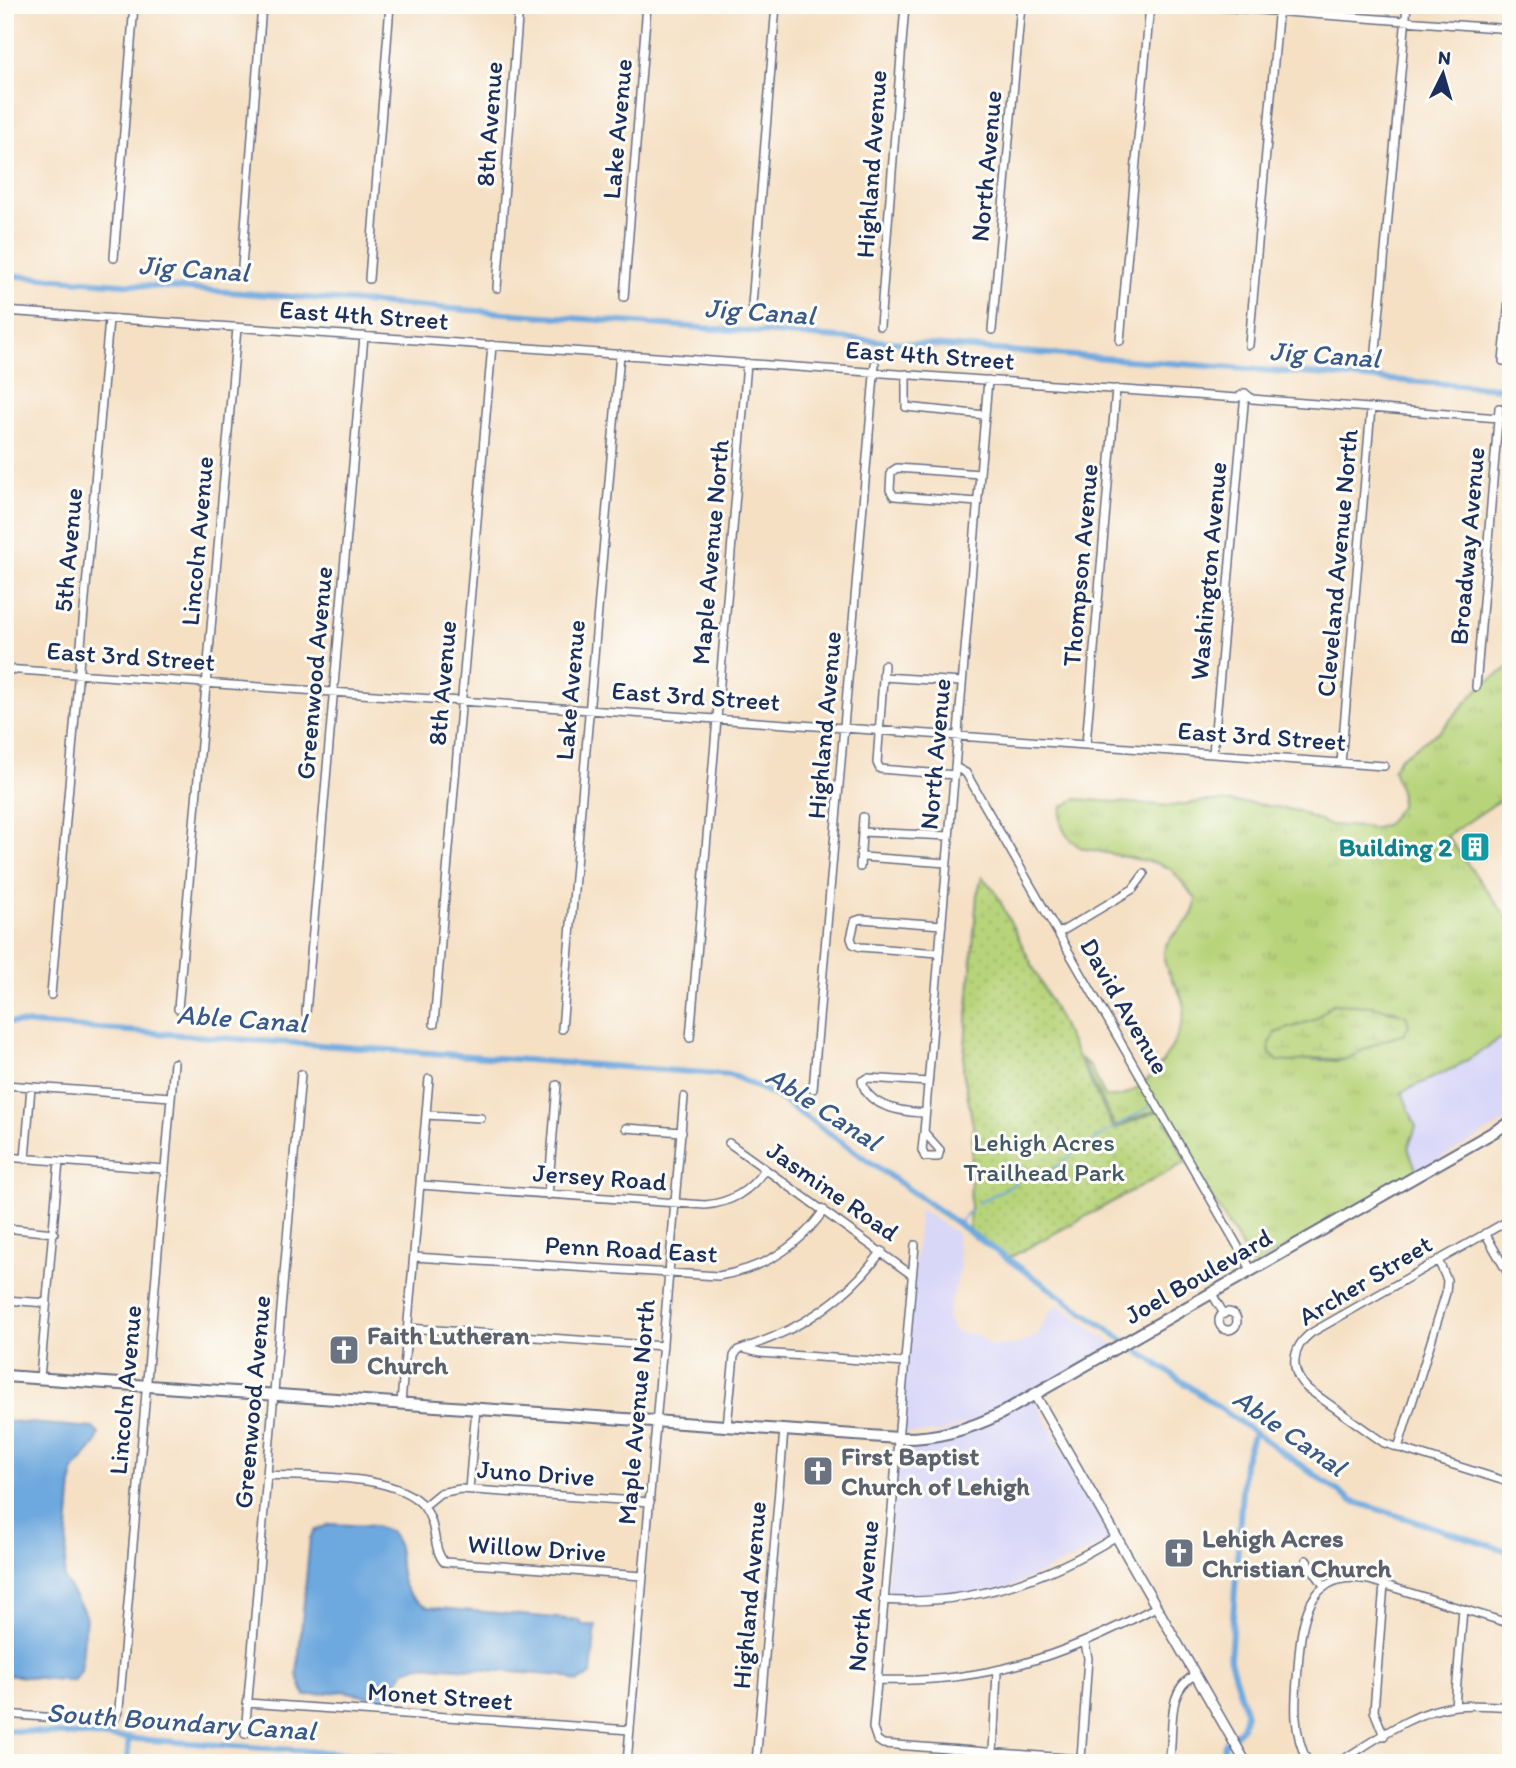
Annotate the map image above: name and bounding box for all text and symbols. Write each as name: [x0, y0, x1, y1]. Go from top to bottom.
north arrow: [1408, 38, 1478, 108]
text: N: [1437, 46, 1452, 70]
street label: Lake Avenue: [595, 57, 639, 201]
street label: 8th Avenue: [469, 60, 509, 188]
street label: Highland Avenue: [848, 69, 894, 259]
street label: North Avenue: [963, 89, 1009, 243]
water label: Jig Canal: [138, 247, 252, 289]
water label: Jig Canal: [704, 290, 818, 332]
street label: East 4th Street: [278, 293, 450, 337]
street label: East 4th Street: [844, 333, 1016, 377]
water label: Jig Canal: [1269, 333, 1383, 375]
street label: Cleveland Avenue North: [1309, 428, 1365, 698]
street label: Maple Avenue North: [684, 438, 736, 666]
street label: Broadway Avenue: [1442, 446, 1492, 646]
street label: Lincoln Avenue: [174, 455, 220, 627]
street label: Washington Avenue: [1183, 460, 1233, 682]
street label: Thompson Avenue: [1055, 462, 1105, 668]
street label: 5th Avenue: [47, 486, 89, 614]
street label: Greenwood Avenue: [289, 565, 339, 781]
street label: Lake Avenue: [548, 618, 592, 762]
street label: 8th Avenue: [421, 619, 463, 747]
street label: Highland Avenue: [800, 630, 848, 820]
street label: East 3rd Street: [46, 634, 217, 678]
street label: East 3rd Street: [611, 674, 782, 718]
street label: North Avenue: [912, 677, 958, 831]
street label: East 3rd Street: [1177, 714, 1348, 758]
building icon: Building 2: [1458, 830, 1492, 864]
place label: Building 2: [1339, 831, 1452, 863]
street label: David Avenue: [1073, 932, 1177, 1080]
water label: Able Canal: [176, 997, 310, 1040]
water label: Able Canal: [760, 1058, 890, 1159]
park label: Lehigh Acres Trailhead Park: [963, 1126, 1125, 1188]
street label: Jasmine Road: [761, 1134, 906, 1249]
street label: Jersey Road: [532, 1156, 669, 1198]
street label: Joel Boulevard: [1119, 1221, 1277, 1331]
street label: Archer Street: [1292, 1227, 1438, 1332]
street label: Penn Road East: [544, 1228, 718, 1270]
street label: Greenwood Avenue: [227, 1294, 277, 1510]
street label: Maple Avenue North: [610, 1298, 662, 1526]
street label: Lincoln Avenue: [102, 1304, 148, 1476]
place label: Faith Lutheran Church: [367, 1319, 530, 1381]
church icon: Faith Lutheran Church: [327, 1333, 361, 1367]
water label: Able Canal: [1227, 1381, 1355, 1484]
place label: First Baptist Church of Lehigh: [841, 1440, 1030, 1502]
street label: Juno Drive: [476, 1453, 596, 1493]
church icon: First Baptist Church of Lehigh: [801, 1454, 835, 1488]
street label: Highland Avenue: [725, 1500, 773, 1690]
street label: North Avenue: [840, 1519, 886, 1673]
place label: Lehigh Acres Christian Church: [1202, 1522, 1392, 1584]
street label: Willow Drive: [467, 1527, 607, 1569]
church icon: Lehigh Acres Christian Church: [1162, 1536, 1196, 1570]
street label: Monet Street: [366, 1675, 514, 1717]
water label: South Boundary Canal: [45, 1695, 319, 1748]

